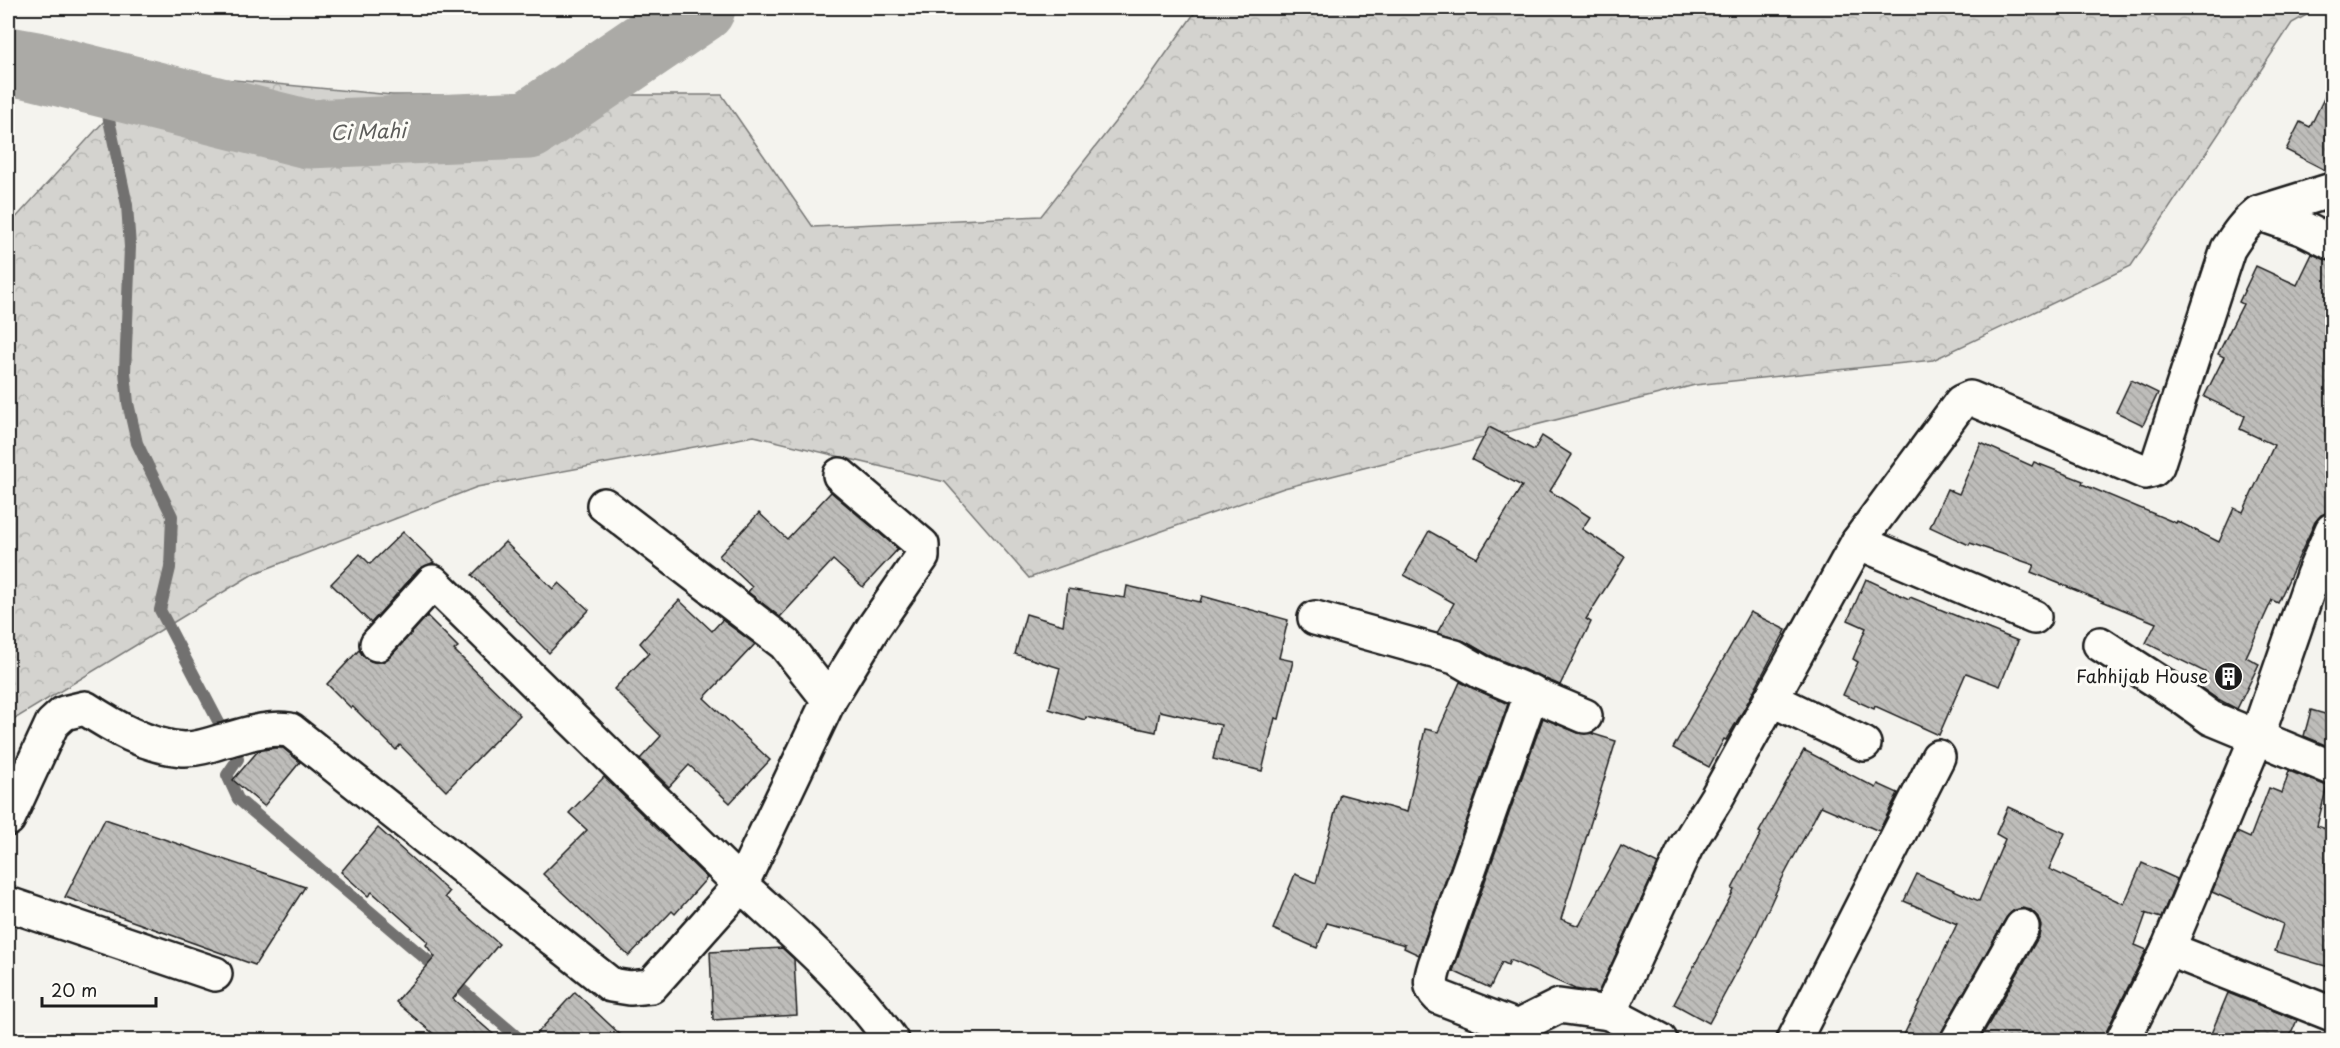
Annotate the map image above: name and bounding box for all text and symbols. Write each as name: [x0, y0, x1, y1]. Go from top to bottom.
water label: Ci Mahi: [330, 115, 409, 147]
building icon: Fahhijab House: [2213, 661, 2245, 693]
place label: Fahhijab House: [2076, 662, 2208, 689]
scale bar: [42, 970, 156, 1008]
text: 20 m: [51, 976, 97, 1003]

